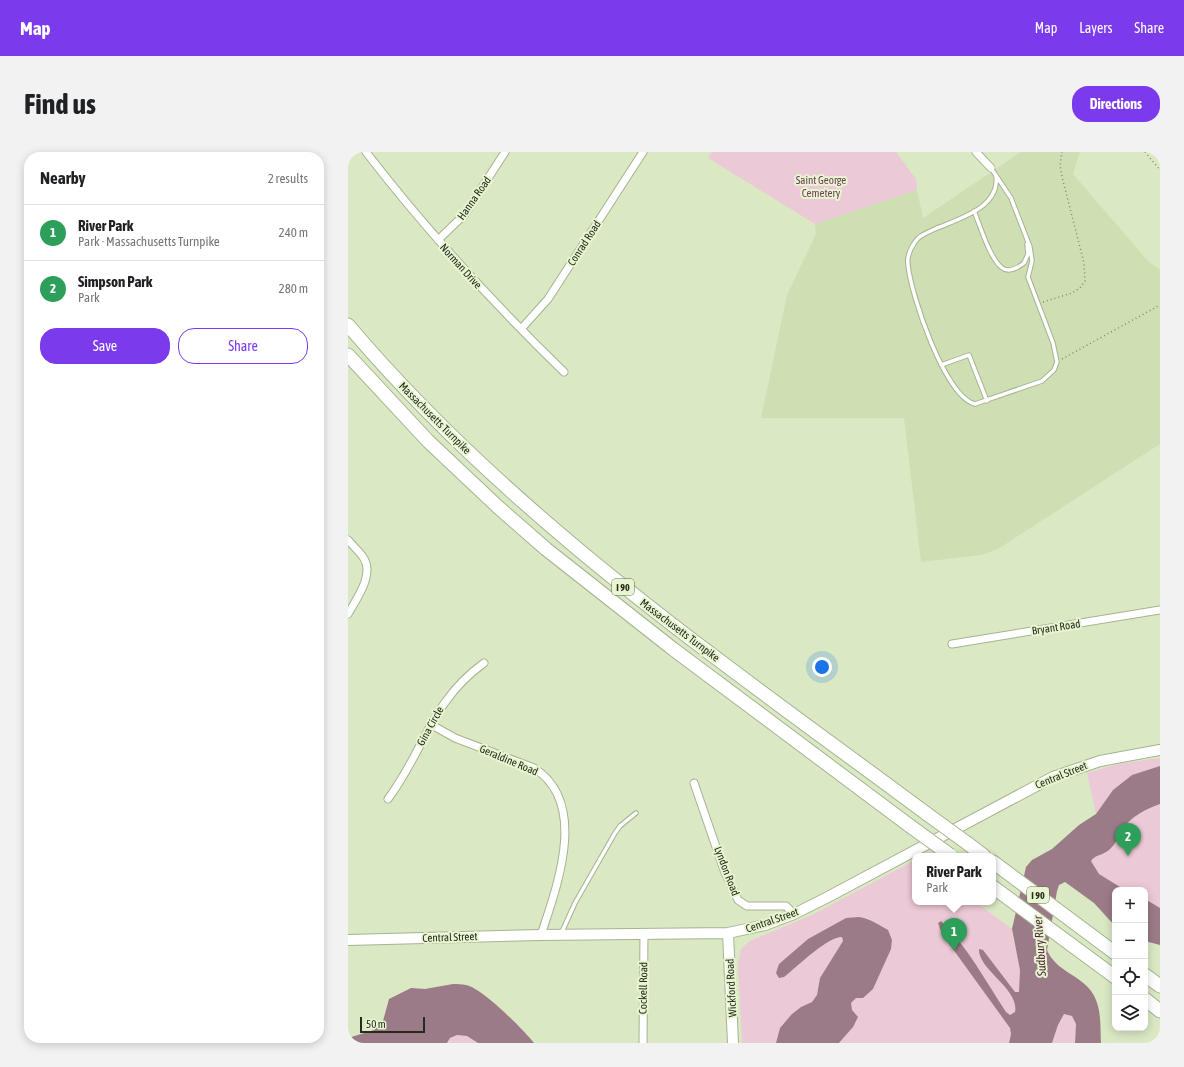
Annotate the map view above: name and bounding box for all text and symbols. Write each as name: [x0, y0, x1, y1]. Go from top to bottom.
text: Map: [20, 17, 51, 39]
text: Map: [1035, 20, 1057, 36]
text: Layers: [1079, 20, 1112, 36]
text: Share: [1134, 20, 1164, 36]
button: Directions: [1072, 86, 1160, 122]
text: Find us: [24, 88, 96, 120]
text: Nearby: [40, 168, 86, 188]
text: 2 results: [268, 171, 308, 186]
street label: Hanna Road: [455, 174, 493, 222]
park label: Saint George Cemetery: [796, 174, 846, 199]
text: River Park: [78, 217, 133, 234]
street label: Conrad Road: [565, 218, 603, 268]
text: 1: [50, 225, 56, 240]
text: 240 m: [279, 225, 308, 240]
text: Park · Massachusetts Turnpike: [78, 234, 220, 249]
street label: Norman Drive: [438, 241, 484, 291]
text: Simpson Park: [78, 273, 152, 290]
text: 2: [50, 281, 56, 296]
text: 280 m: [279, 281, 308, 296]
text: Park: [78, 290, 100, 305]
button: Save: [40, 328, 170, 364]
button: Share: [178, 328, 308, 364]
street label: Massachusetts Turnpike: [397, 380, 473, 456]
road number: I 90: [612, 579, 634, 595]
street label: Massachusetts Turnpike: [638, 596, 722, 664]
street label: Bryant Road: [1031, 617, 1081, 637]
your location: [812, 657, 832, 677]
street label: Gina Circle: [414, 704, 446, 748]
street label: Geraldine Road: [478, 742, 540, 778]
street label: Central Street: [1033, 759, 1089, 791]
pin: 2: [1115, 823, 1141, 856]
street label: Lyndon Road: [712, 845, 742, 897]
popup: [912, 853, 996, 905]
text: River Park: [926, 863, 982, 880]
text: Park: [926, 880, 948, 895]
road number: I 90: [1027, 887, 1049, 903]
map controls: [1112, 887, 1148, 1031]
button: +: [1112, 887, 1148, 923]
street label: Central Street: [744, 905, 800, 935]
water label: Sudbury River: [1031, 915, 1049, 978]
pin: 1: [941, 918, 967, 951]
button: −: [1112, 923, 1148, 959]
street label: Central Street: [422, 930, 478, 944]
street label: Wickford Road: [723, 958, 739, 1018]
button: locate: [1112, 959, 1148, 995]
street label: Cockell Road: [637, 962, 649, 1014]
button: layers: [1112, 995, 1148, 1031]
scale bar: [360, 1015, 425, 1034]
text: 50 m: [366, 1018, 386, 1030]

